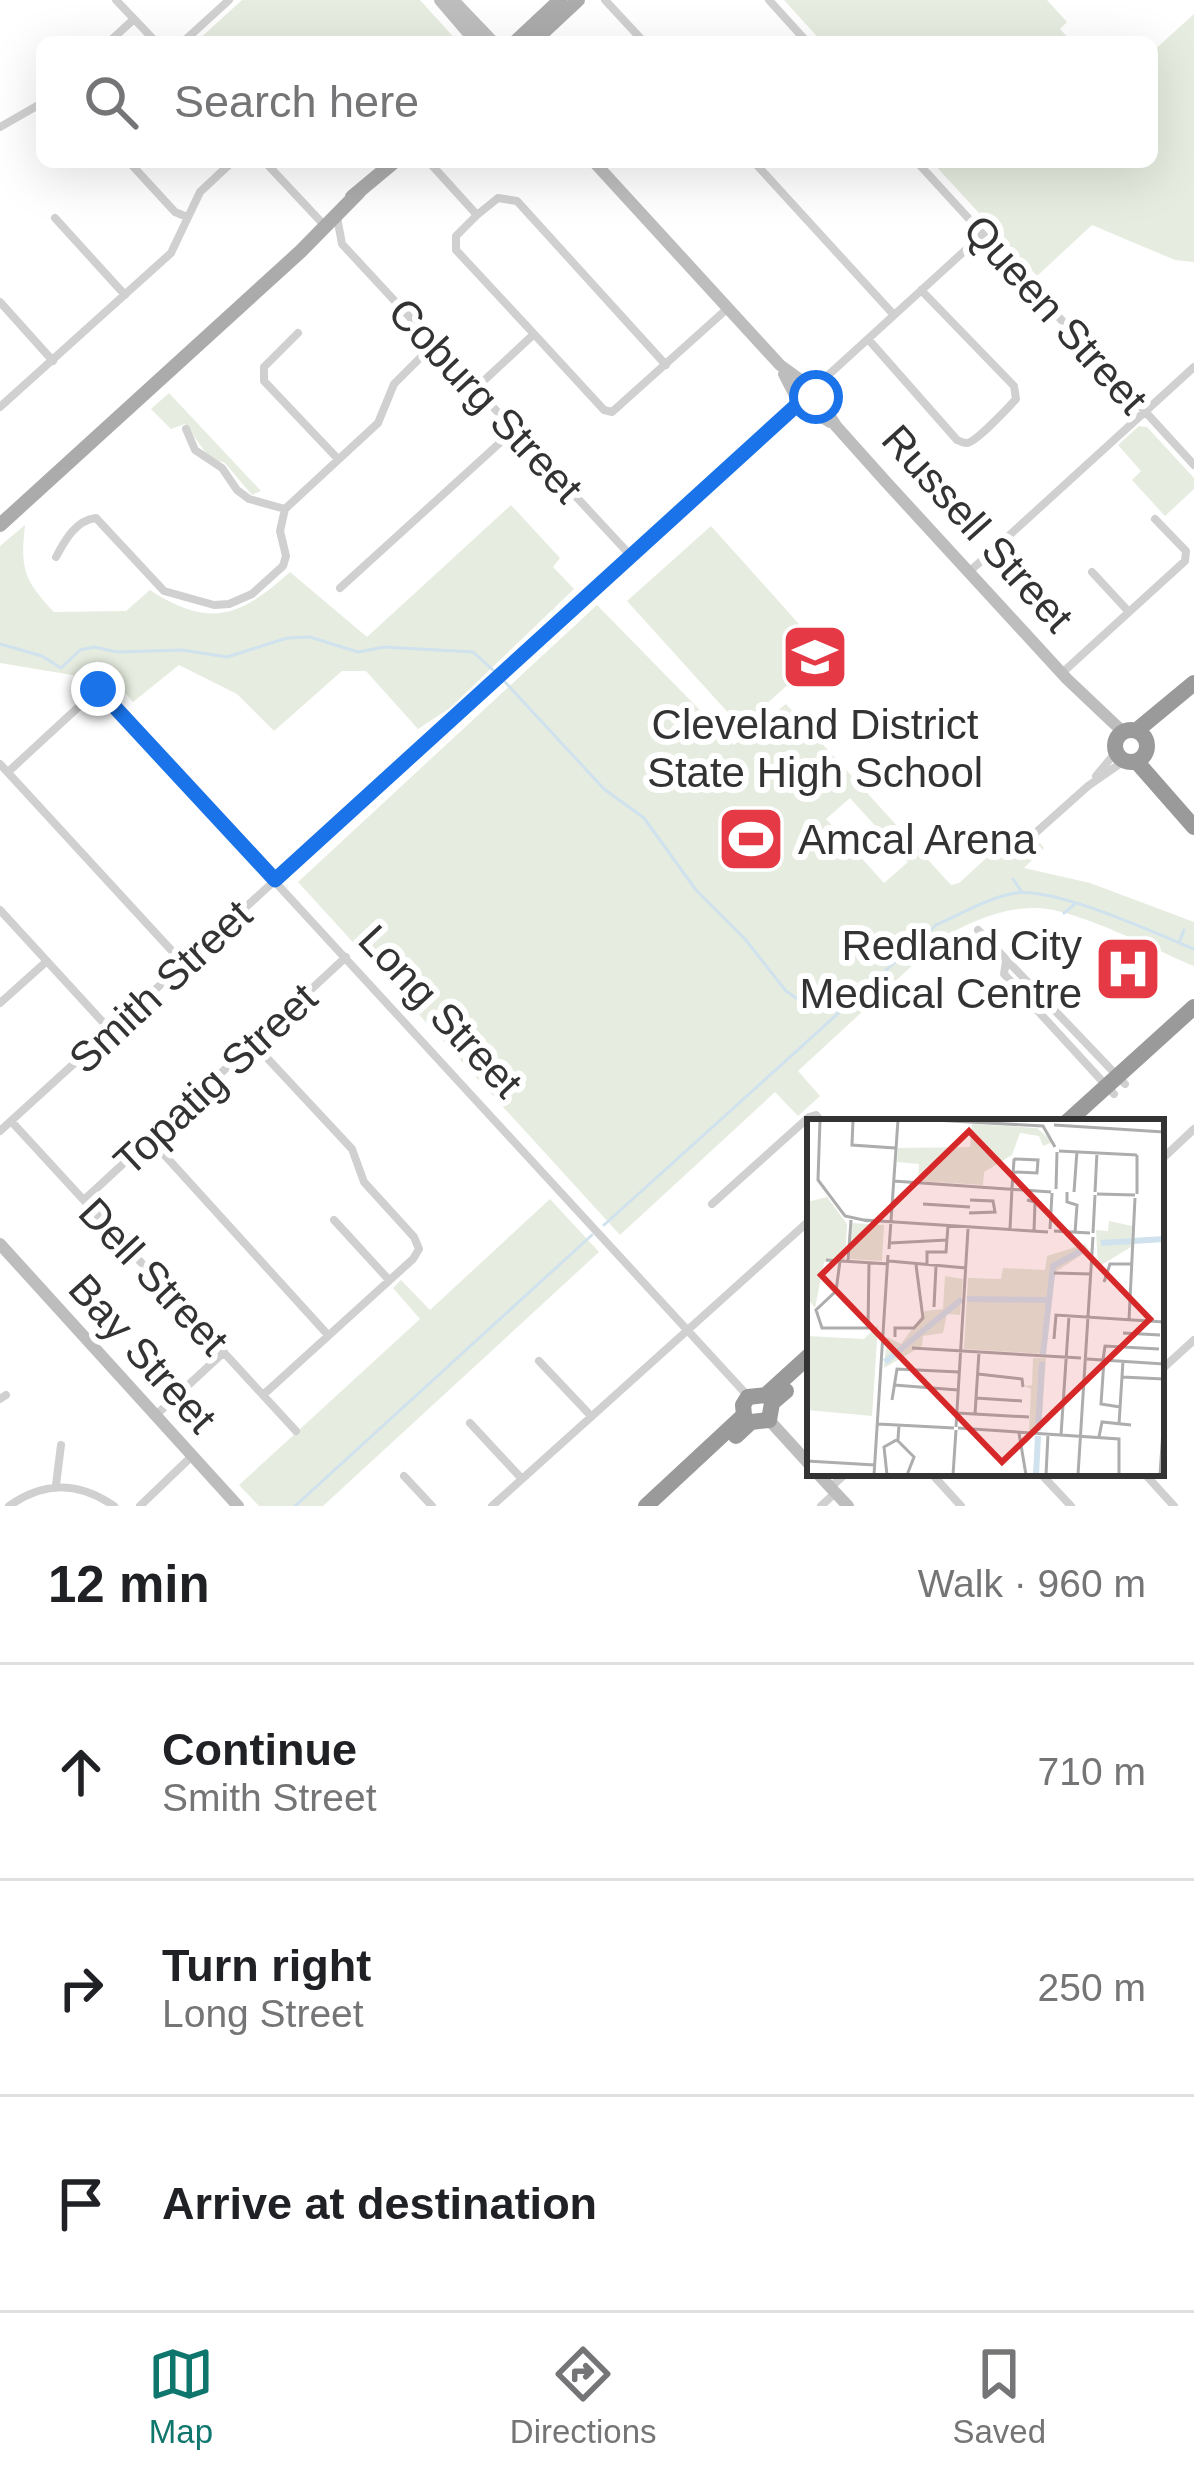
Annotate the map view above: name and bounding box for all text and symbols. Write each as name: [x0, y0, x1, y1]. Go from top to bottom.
search box: [36, 36, 1158, 168]
icon: search: [78, 69, 144, 135]
text: Search here: [174, 76, 419, 127]
street label: Queen Street: [955, 206, 1157, 423]
street label: Coburg Street: [379, 289, 592, 512]
route start: [789, 370, 843, 424]
street label: Russell Street: [873, 415, 1083, 641]
school or university icon: Cleveland District State High School: [780, 622, 850, 692]
route end: [71, 662, 125, 716]
place label: Cleveland District State High School: [647, 701, 983, 796]
sports icon: Amcal Arena: [716, 804, 786, 874]
place label: Amcal Arena: [798, 816, 1037, 863]
street label: Smith Street: [60, 890, 261, 1082]
street label: Long Street: [349, 916, 532, 1107]
place label: Redland City Medical Centre: [800, 922, 1082, 1017]
hospital icon: Redland City Medical Centre: [1093, 934, 1163, 1004]
street label: Topatig Street: [105, 974, 326, 1185]
inset map: [807, 1119, 1164, 1476]
street label: Dell Street: [70, 1189, 238, 1364]
street label: Bay Street: [60, 1265, 226, 1442]
text: 12 min: [48, 1556, 210, 1613]
text: Walk · 960 m: [918, 1562, 1146, 1605]
text: Continue: [162, 1724, 357, 1775]
icon: ahead: [48, 1739, 114, 1805]
text: 710 m: [1038, 1750, 1146, 1793]
text: Smith Street: [162, 1776, 377, 1819]
text: Turn right: [162, 1940, 371, 1991]
icon: right: [48, 1955, 114, 2021]
text: 250 m: [1038, 1966, 1146, 2009]
text: Long Street: [162, 1992, 364, 2035]
icon: arrive: [48, 2171, 114, 2237]
text: Arrive at destination: [162, 2178, 597, 2229]
tab: Map: [148, 2341, 214, 2451]
tab: Directions: [510, 2341, 657, 2451]
tab: Saved: [952, 2341, 1046, 2451]

